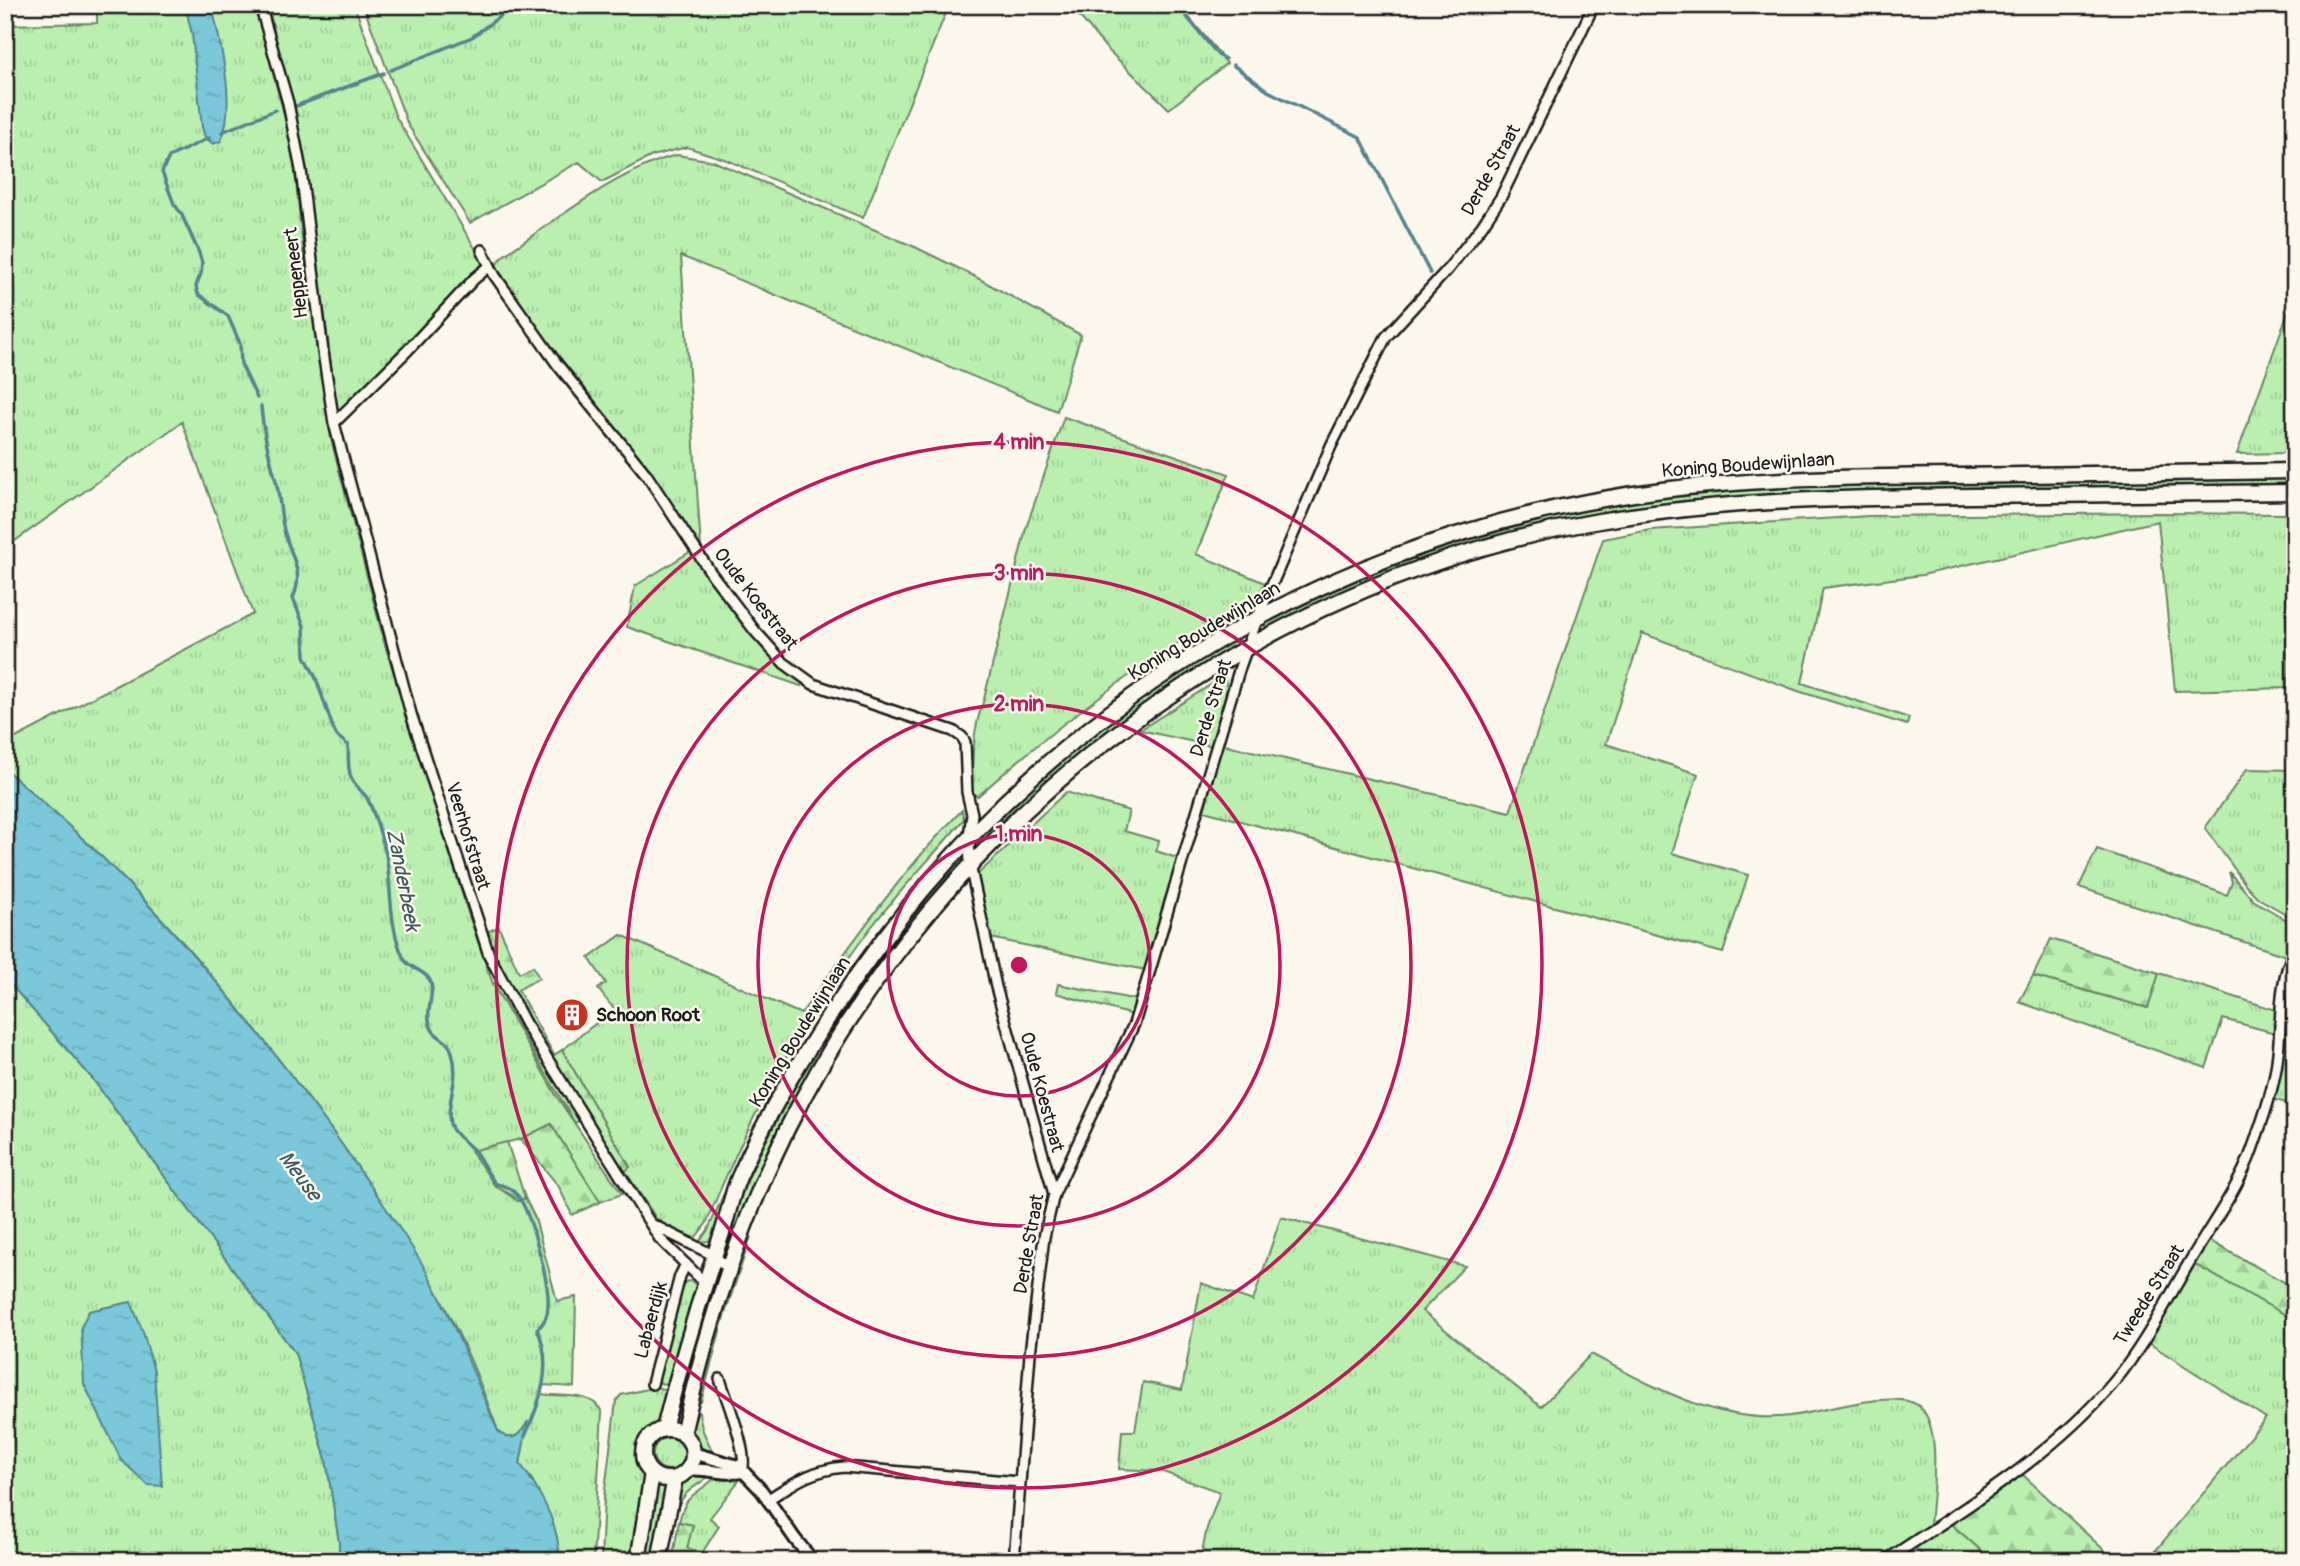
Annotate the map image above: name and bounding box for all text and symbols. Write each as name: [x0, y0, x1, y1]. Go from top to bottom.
street label: Derde Straat: [1456, 120, 1526, 220]
street label: Heppeneert: [278, 226, 313, 320]
text: 4 min: [994, 429, 1045, 456]
street label: Koning Boudewijnlaan: [1661, 447, 1835, 483]
street label: Oude Koestraat: [709, 543, 804, 655]
text: 3 min: [994, 560, 1044, 587]
street label: Koning Boudewijnlaan: [1124, 576, 1284, 686]
street label: Derde Straat: [1185, 656, 1237, 760]
text: 2 min: [994, 691, 1044, 718]
street label: Veerhofstraat: [440, 779, 496, 893]
text: 1 min: [996, 821, 1043, 848]
water label: Zanderbeek: [380, 827, 427, 936]
street label: Koning Boudewijnlaan: [744, 952, 856, 1112]
centre of rings: [1007, 953, 1031, 977]
building icon: Schoon Root: [553, 996, 591, 1034]
place label: Schoon Root: [596, 1003, 701, 1027]
street label: Oude Koestraat: [1014, 1029, 1070, 1155]
water label: Meuse: [272, 1146, 329, 1209]
street label: Derde Straat: [1008, 1192, 1050, 1296]
street label: Tweede Straat: [2108, 1240, 2190, 1350]
street label: Labaerdijk: [629, 1279, 673, 1361]

